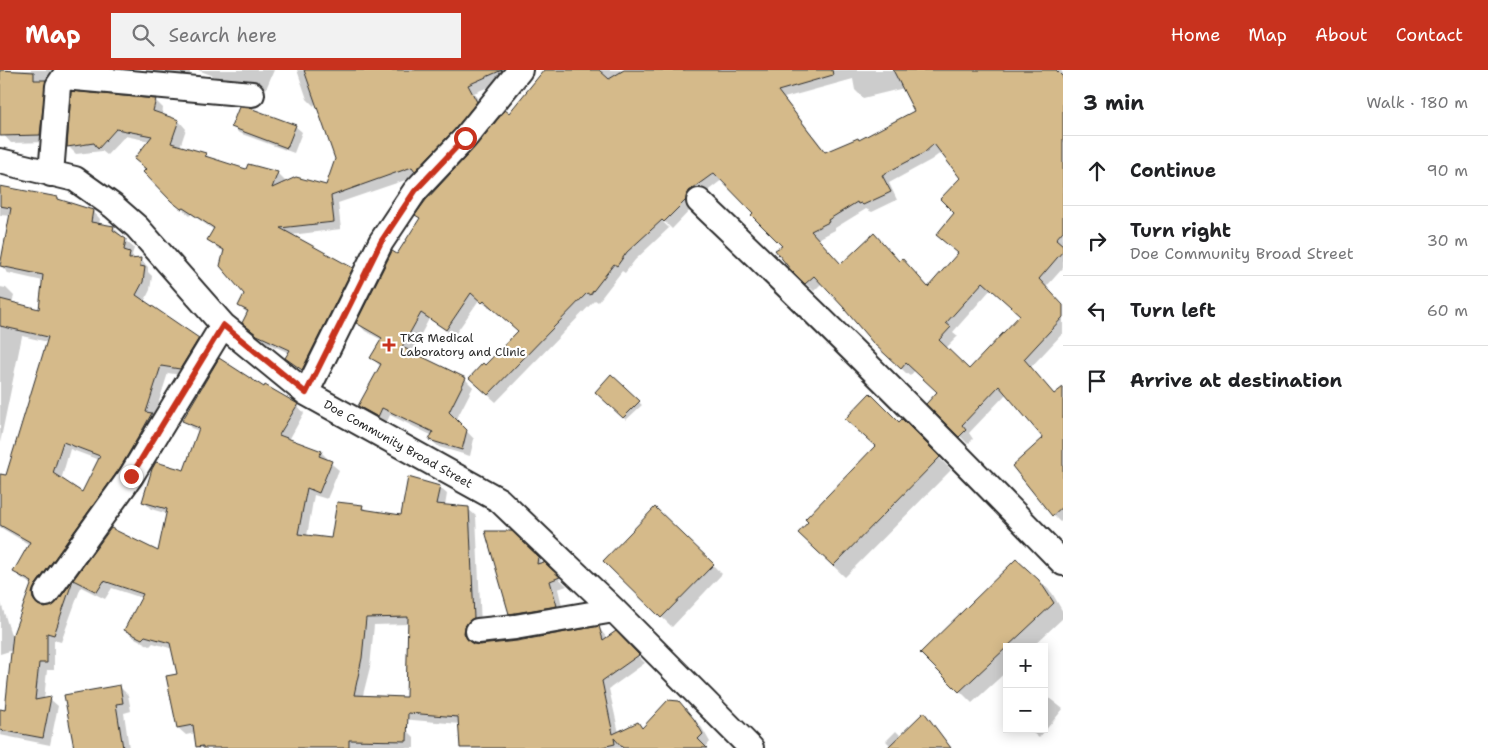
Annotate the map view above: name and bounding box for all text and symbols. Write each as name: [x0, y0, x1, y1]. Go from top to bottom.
search box: [111, 13, 461, 58]
text: Map: [25, 19, 81, 51]
icon: search: [129, 21, 157, 49]
text: Search here: [169, 23, 277, 48]
text: Home: [1171, 23, 1220, 47]
text: Map: [1248, 23, 1287, 47]
text: About: [1315, 23, 1368, 47]
text: Contact: [1396, 23, 1463, 47]
text: 3 min: [1083, 89, 1144, 117]
text: Walk · 180 m: [1366, 92, 1468, 113]
route start: [454, 127, 477, 150]
icon: ahead: [1083, 157, 1111, 185]
text: Continue: [1130, 158, 1216, 183]
text: 90 m: [1427, 160, 1468, 181]
text: Turn right: [1130, 218, 1231, 243]
icon: right: [1083, 227, 1111, 255]
text: 30 m: [1427, 230, 1468, 251]
text: Doe Community Broad Street: [1130, 243, 1354, 264]
icon: left: [1083, 297, 1111, 325]
text: Turn left: [1130, 298, 1216, 323]
text: 60 m: [1427, 300, 1468, 321]
place label: TKG Medical Laboratory and Clinic: [400, 330, 526, 360]
marker: TKG Medical Laboratory and Clinic: [382, 338, 396, 352]
icon: arrive: [1083, 367, 1111, 395]
text: Arrive at destination: [1130, 368, 1342, 393]
street label: Doe Community Broad Street: [321, 396, 475, 492]
route end: [120, 465, 143, 488]
map controls: [1003, 643, 1048, 733]
button: +: [1003, 643, 1048, 688]
button: −: [1003, 688, 1048, 733]

